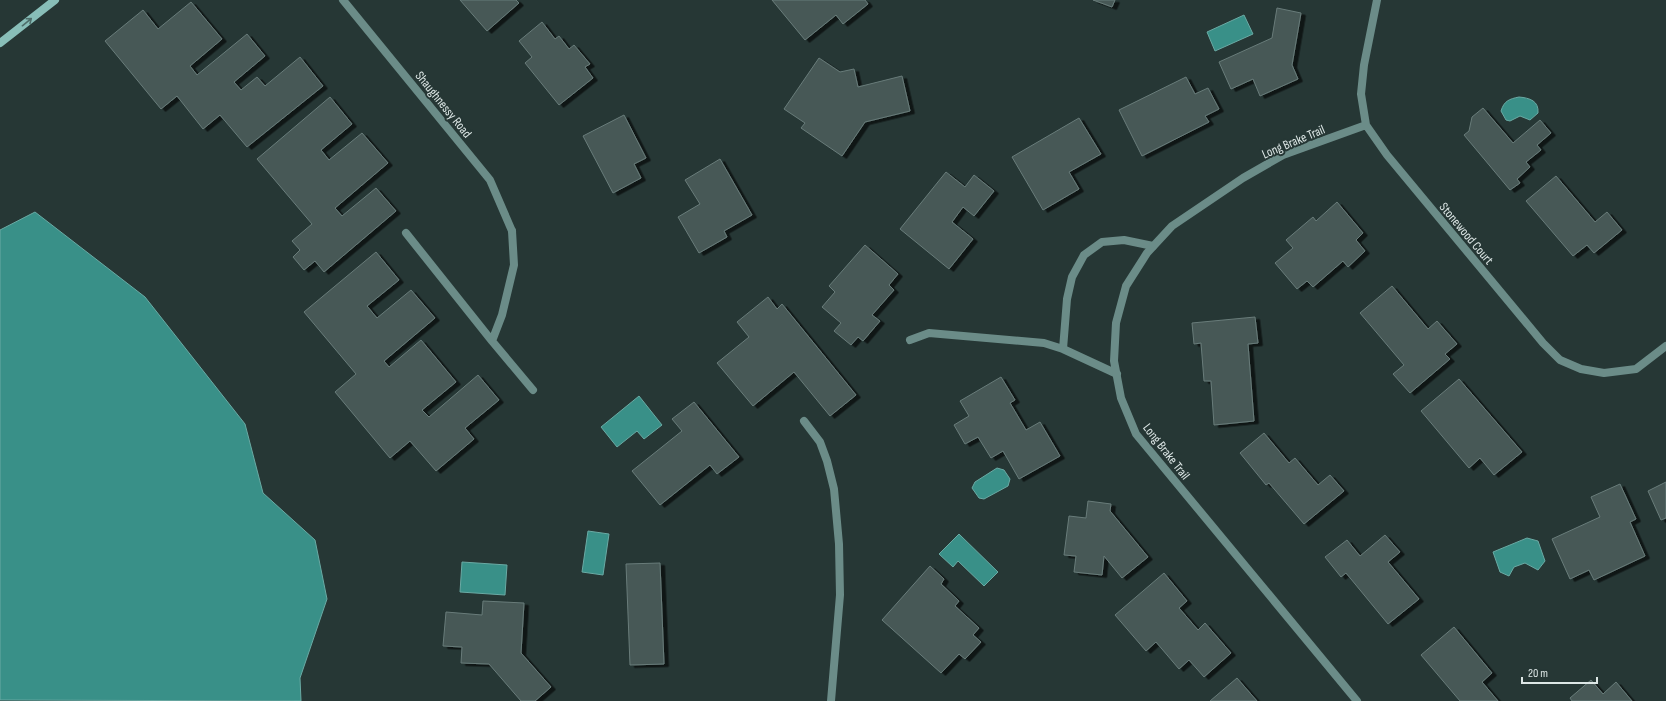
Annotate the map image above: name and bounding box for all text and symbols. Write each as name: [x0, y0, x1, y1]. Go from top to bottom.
one-way arrow: [22, 17, 33, 26]
street label: Shaughnessy Road: [412, 68, 475, 141]
street label: Long Brake Trail: [1259, 121, 1327, 162]
street label: Stonewood Court: [1436, 199, 1497, 268]
street label: Long Brake Trail: [1139, 420, 1193, 483]
scale bar: [1522, 659, 1597, 685]
text: 20 m: [1528, 666, 1548, 681]

